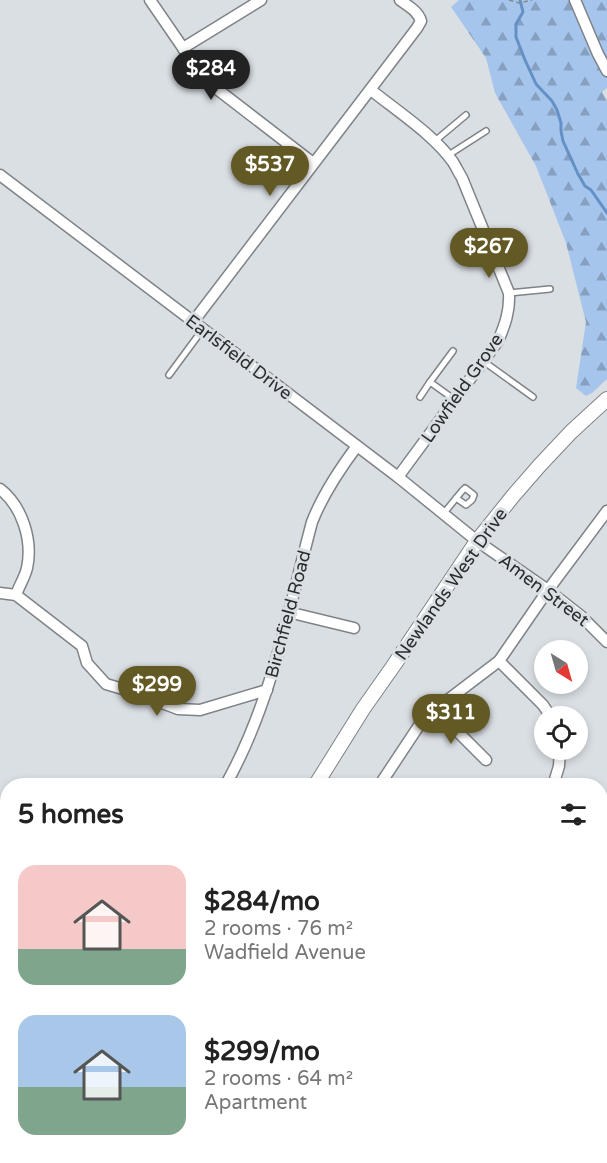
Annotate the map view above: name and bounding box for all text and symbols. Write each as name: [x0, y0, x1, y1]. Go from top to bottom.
pin: $284: [175, 50, 247, 101]
text: $284: [186, 57, 236, 81]
pin: $537: [234, 146, 306, 197]
text: $537: [245, 153, 295, 177]
pin: $267: [453, 228, 525, 279]
text: $267: [464, 235, 514, 259]
street label: Earlsfield Drive: [181, 310, 297, 404]
street label: Lowfield Grove: [416, 329, 508, 447]
street label: Newlands West Drive: [390, 504, 512, 664]
street label: Birchfield Road: [260, 548, 316, 680]
street label: Amen Street: [495, 549, 593, 631]
north arrow: [534, 640, 588, 694]
map controls: [534, 640, 588, 760]
pin: $299: [121, 666, 193, 717]
text: $299: [132, 673, 182, 697]
pin: $311: [415, 694, 487, 745]
text: $311: [426, 701, 476, 725]
button: locate: [534, 706, 588, 760]
icon: filters: [557, 798, 590, 831]
text: 5 homes: [18, 799, 124, 830]
text: $284/mo: [204, 886, 320, 917]
icon: home: [66, 889, 138, 961]
text: 2 rooms · 76 m²: [204, 917, 353, 941]
text: Wadfield Avenue: [204, 941, 366, 965]
text: $299/mo: [204, 1036, 320, 1067]
icon: home: [66, 1039, 138, 1111]
text: 2 rooms · 64 m²: [204, 1067, 353, 1091]
text: Apartment: [204, 1091, 307, 1115]

